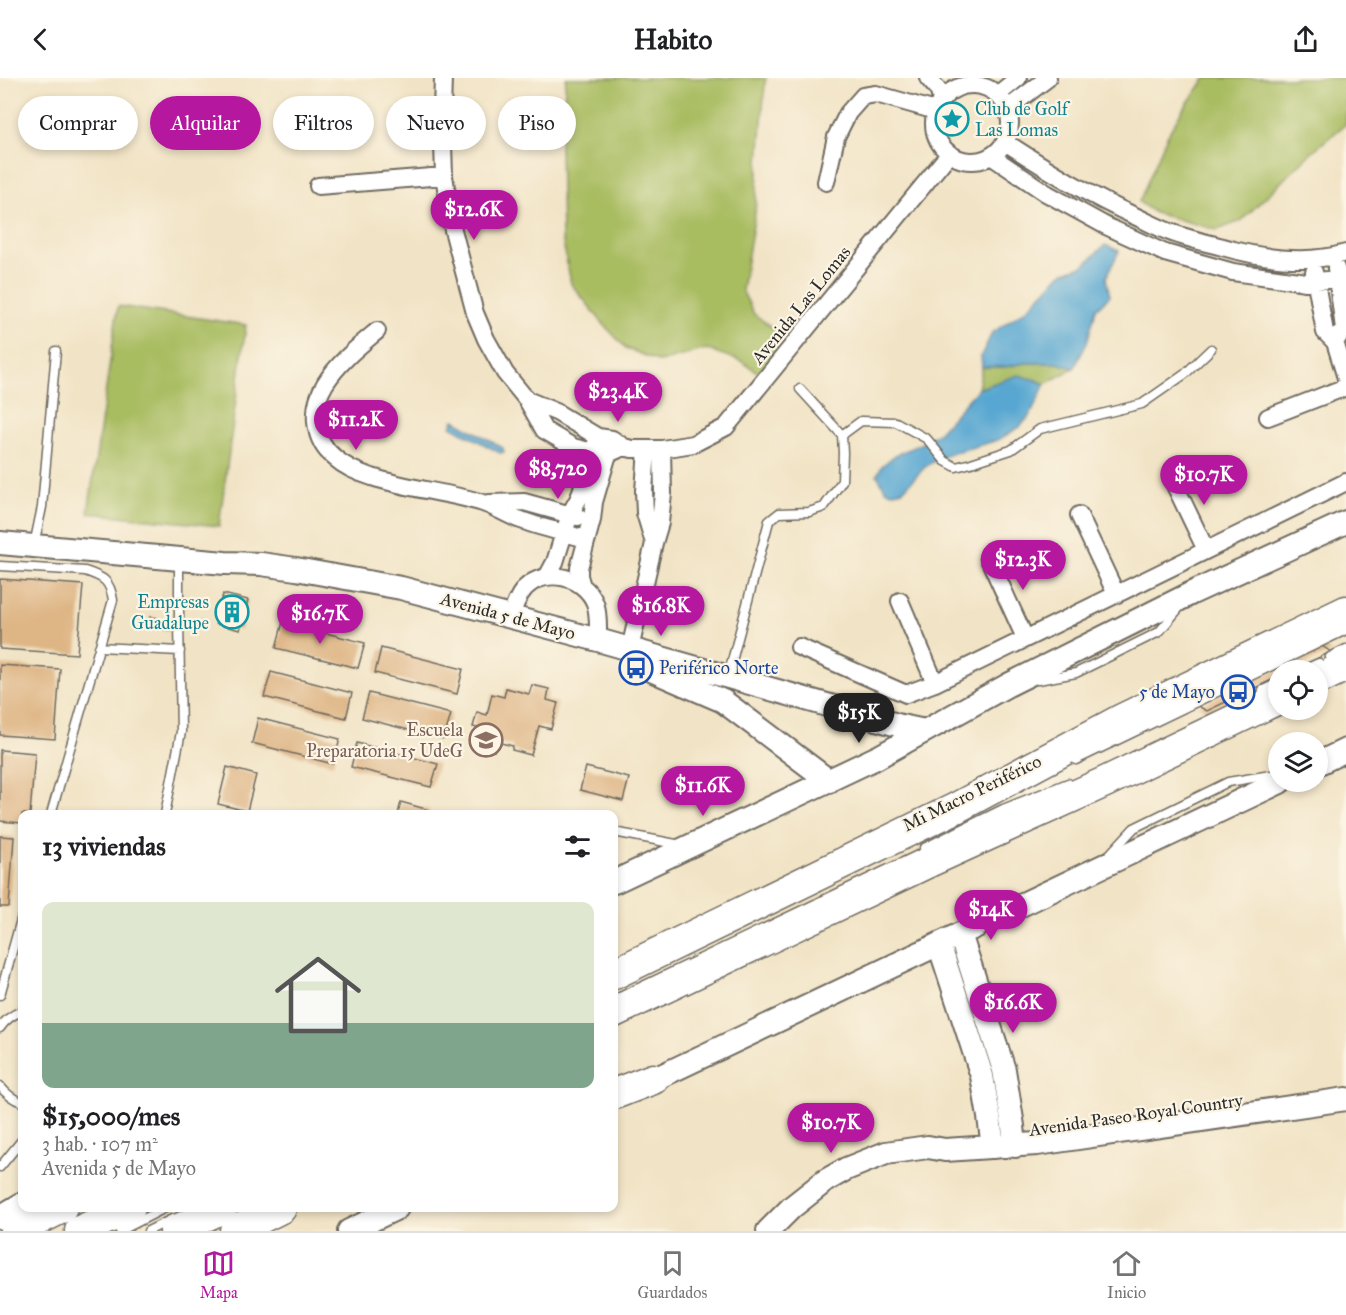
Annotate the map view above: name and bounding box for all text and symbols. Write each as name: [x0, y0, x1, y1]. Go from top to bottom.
icon: back: [24, 23, 57, 56]
text: Habito: [634, 23, 712, 56]
icon: share: [1289, 23, 1322, 56]
chip: Comprar: [18, 96, 138, 150]
chip: Alquilar: [150, 96, 261, 150]
chip: Filtros: [273, 96, 374, 150]
chip: Nuevo: [386, 96, 486, 150]
chip: Piso: [498, 96, 576, 150]
place label: Club de Golf Las Lomas: [975, 98, 1071, 141]
place icon: Club de Golf Las Lomas: [934, 101, 970, 137]
pin: $12.6K: [425, 190, 523, 241]
text: $12.6K: [445, 197, 503, 221]
street label: Avenida Las Lomas: [746, 242, 855, 369]
pin: $23.4K: [569, 372, 667, 423]
text: $23.4K: [588, 379, 648, 403]
pin: $11.2K: [307, 400, 405, 451]
text: $11.2K: [328, 407, 384, 431]
pin: $8,720: [509, 449, 607, 500]
pin: $10.7K: [1155, 455, 1253, 506]
text: $8,720: [529, 456, 587, 480]
text: $10.7K: [1174, 462, 1234, 486]
pin: $12.3K: [974, 540, 1072, 591]
text: $12.3K: [995, 547, 1051, 571]
pin: $16.8K: [612, 586, 710, 637]
street label: Avenida 5 de Mayo: [437, 587, 578, 645]
place label: Empresas Guadalupe: [131, 591, 209, 634]
text: $16.8K: [631, 593, 691, 617]
building icon: Empresas Guadalupe: [214, 594, 250, 630]
pin: $16.7K: [271, 594, 369, 645]
text: $16.7K: [291, 601, 349, 625]
bus stop icon: Periférico Norte: [618, 650, 654, 686]
place label: Periférico Norte: [659, 657, 779, 679]
map controls: [1268, 660, 1328, 792]
button: locate: [1268, 660, 1328, 720]
bus stop icon: 5 de Mayo: [1220, 674, 1256, 710]
place label: 5 de Mayo: [1139, 681, 1215, 703]
pin: $15K: [823, 693, 895, 744]
text: $15K: [837, 700, 881, 724]
place label: Escuela Preparatoria 15 UdeG: [306, 719, 463, 762]
school or university icon: Escuela Preparatoria 15 UdeG: [468, 722, 504, 758]
button: layers: [1268, 732, 1328, 792]
street label: Mi Macro Periférico: [899, 750, 1045, 836]
pin: $11.6K: [654, 766, 752, 817]
text: $11.6K: [675, 773, 731, 797]
text: 13 viviendas: [42, 830, 166, 862]
icon: filters: [561, 830, 594, 863]
pin: $14K: [955, 890, 1027, 941]
text: $14K: [968, 897, 1014, 921]
icon: home: [264, 941, 372, 1049]
pin: $16.6K: [964, 983, 1062, 1034]
text: $16.6K: [984, 990, 1042, 1014]
street label: Avenida Paseo Royal Country: [1027, 1089, 1245, 1141]
text: $15,000/mes: [42, 1100, 180, 1132]
pin: $10.7K: [782, 1103, 880, 1154]
text: $10.7K: [801, 1110, 861, 1134]
text: 3 hab. · 107 m²: [42, 1132, 158, 1156]
text: Avenida 5 de Mayo: [42, 1156, 196, 1180]
tab: Mapa: [200, 1247, 238, 1302]
tab: Guardados: [638, 1247, 707, 1302]
tab: Inicio: [1107, 1247, 1146, 1302]

